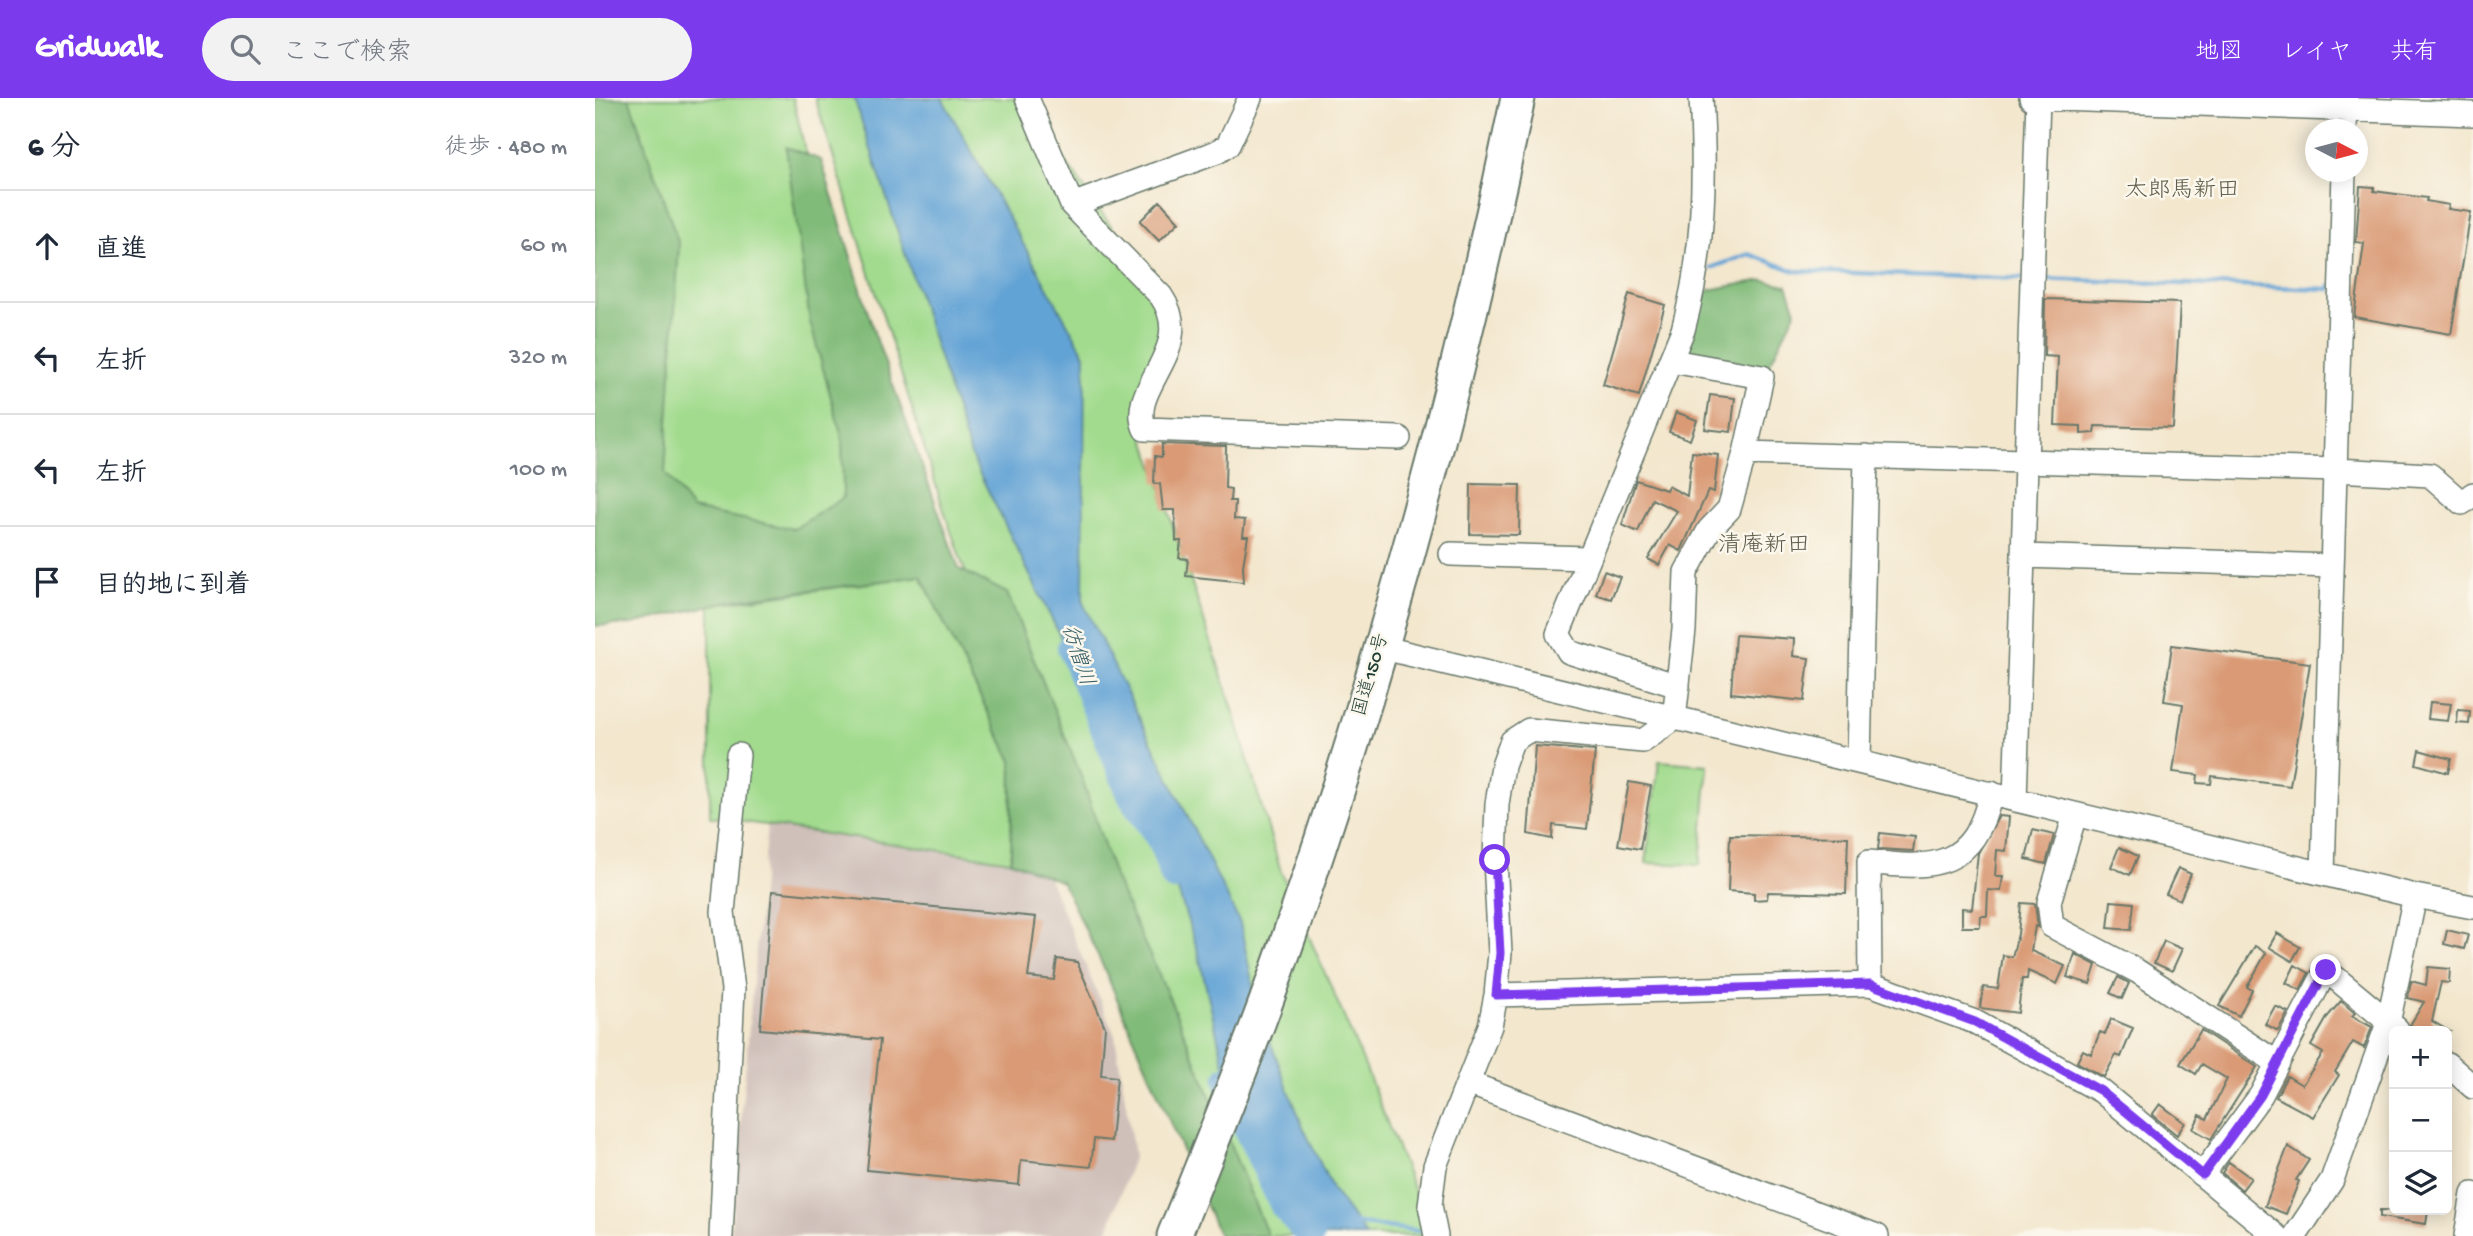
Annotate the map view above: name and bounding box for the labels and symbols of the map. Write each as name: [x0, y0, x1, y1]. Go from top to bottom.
north arrow: [2305, 119, 2368, 182]
district label: 太郎馬新田: [2125, 177, 2240, 205]
district label: 清庵新田: [1718, 532, 1810, 560]
water label: 彷僧川: [1054, 622, 1099, 690]
street label: 国道150号: [1348, 630, 1395, 719]
route start: [1479, 844, 1510, 875]
route end: [2310, 954, 2341, 985]

